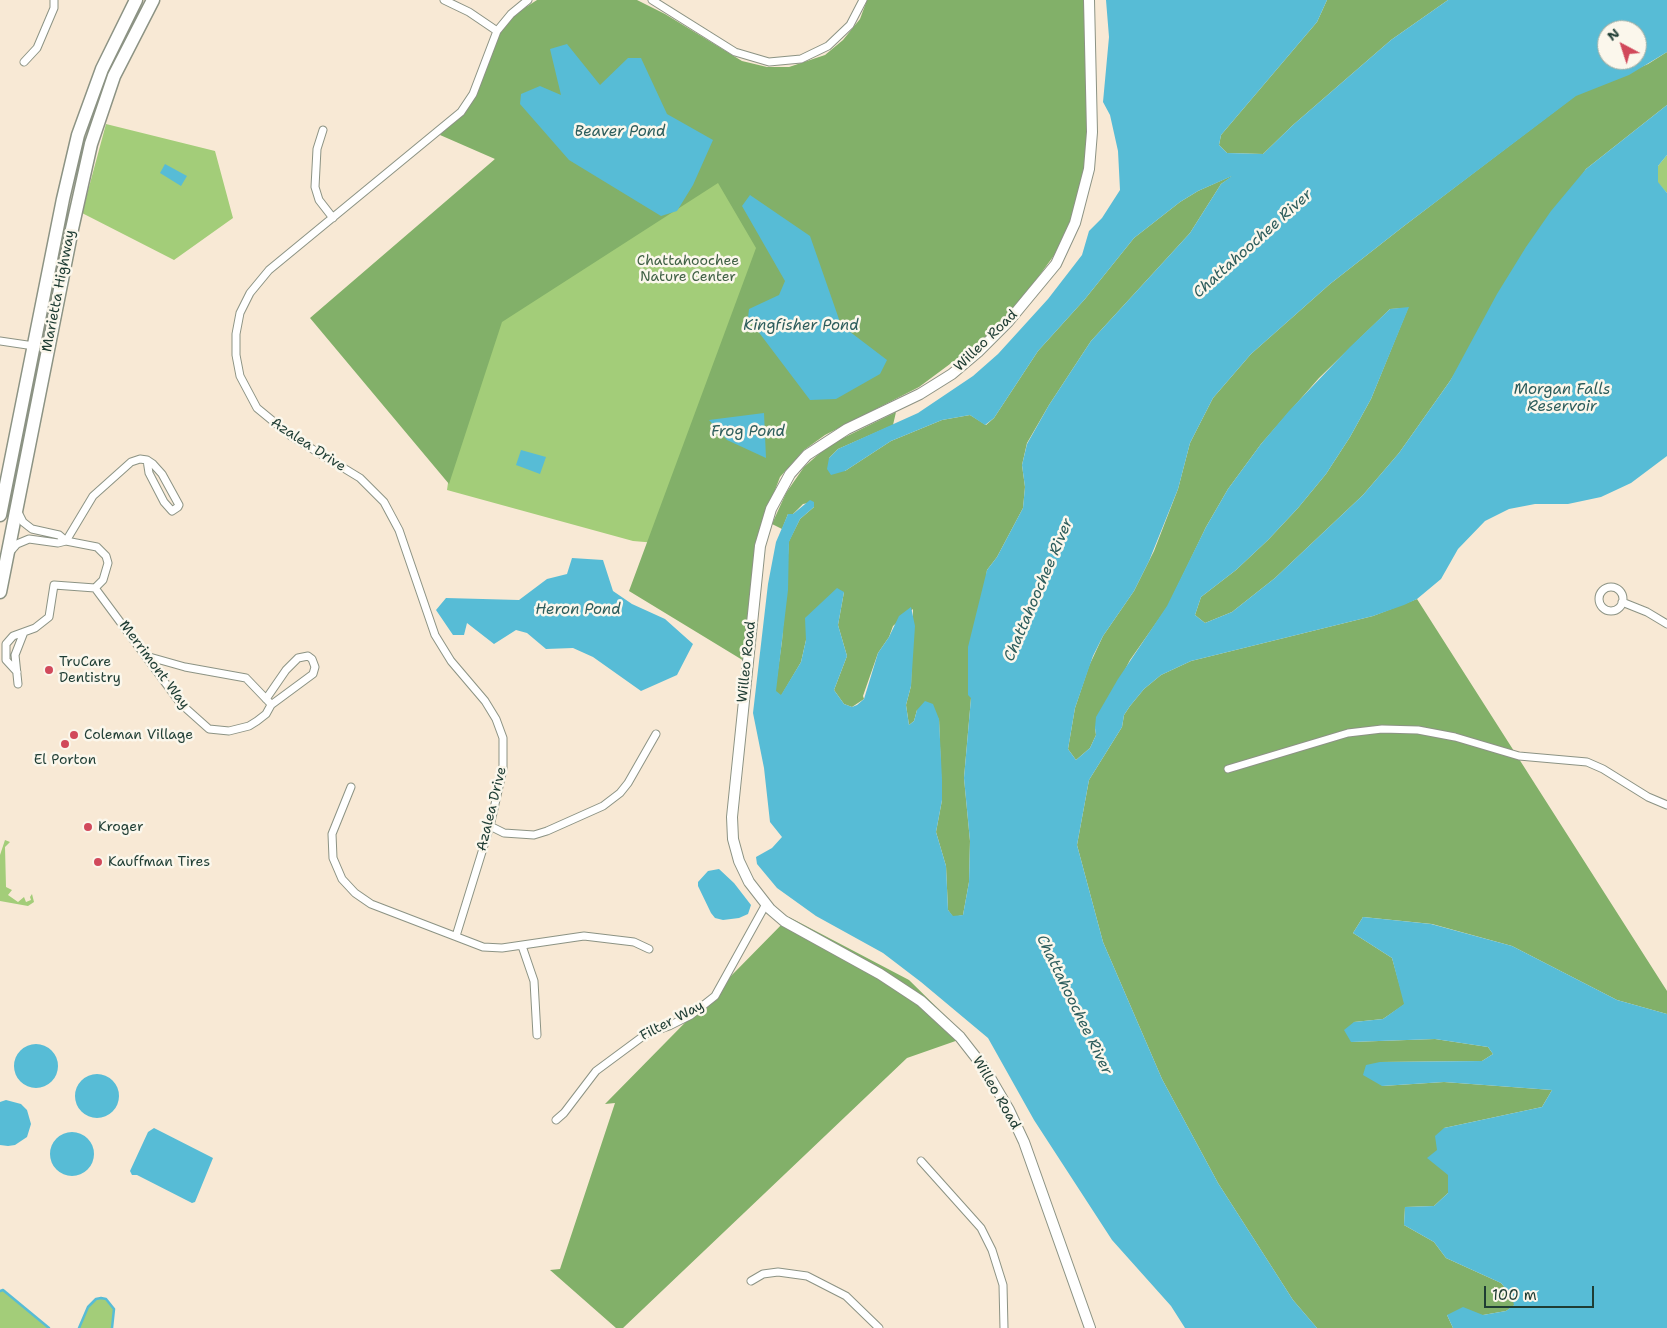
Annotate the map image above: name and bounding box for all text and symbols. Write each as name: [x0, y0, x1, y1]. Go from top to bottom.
north arrow: [1597, 20, 1647, 70]
text: N: [1603, 24, 1623, 45]
water label: Beaver Pond: [574, 123, 666, 141]
water label: Chattahoochee River: [1190, 186, 1316, 302]
street label: Marietta Highway: [39, 229, 79, 353]
park label: Chattahoochee Nature Center: [637, 253, 739, 286]
street label: Willeo Road: [951, 307, 1021, 375]
water label: Kingfisher Pond: [743, 317, 859, 335]
water label: Morgan Falls Reservoir: [1514, 381, 1610, 416]
street label: Azalea Drive: [267, 414, 349, 476]
water label: Frog Pond: [711, 423, 785, 441]
water label: Chattahoochee River: [1001, 516, 1077, 664]
water label: Heron Pond: [535, 601, 621, 619]
street label: Merrimont Way: [115, 617, 193, 713]
street label: Willeo Road: [734, 620, 760, 704]
place label: TruCare Dentistry: [59, 654, 121, 686]
marker: TruCare Dentistry: [43, 664, 55, 676]
place label: Coleman Village: [84, 727, 193, 743]
marker: Coleman Village: [68, 729, 80, 741]
marker: El Porton: [59, 738, 71, 750]
place label: El Porton: [34, 752, 96, 768]
street label: Azalea Drive: [473, 765, 511, 853]
place label: Kroger: [98, 819, 144, 835]
marker: Kroger: [82, 821, 94, 833]
place label: Kauffman Tires: [108, 854, 210, 870]
marker: Kauffman Tires: [92, 856, 104, 868]
water label: Chattahoochee River: [1032, 932, 1116, 1078]
street label: Filter Way: [637, 997, 707, 1045]
street label: Willeo Road: [968, 1053, 1024, 1133]
scale bar: [1487, 1276, 1597, 1308]
text: 100 m: [1492, 1285, 1537, 1305]

